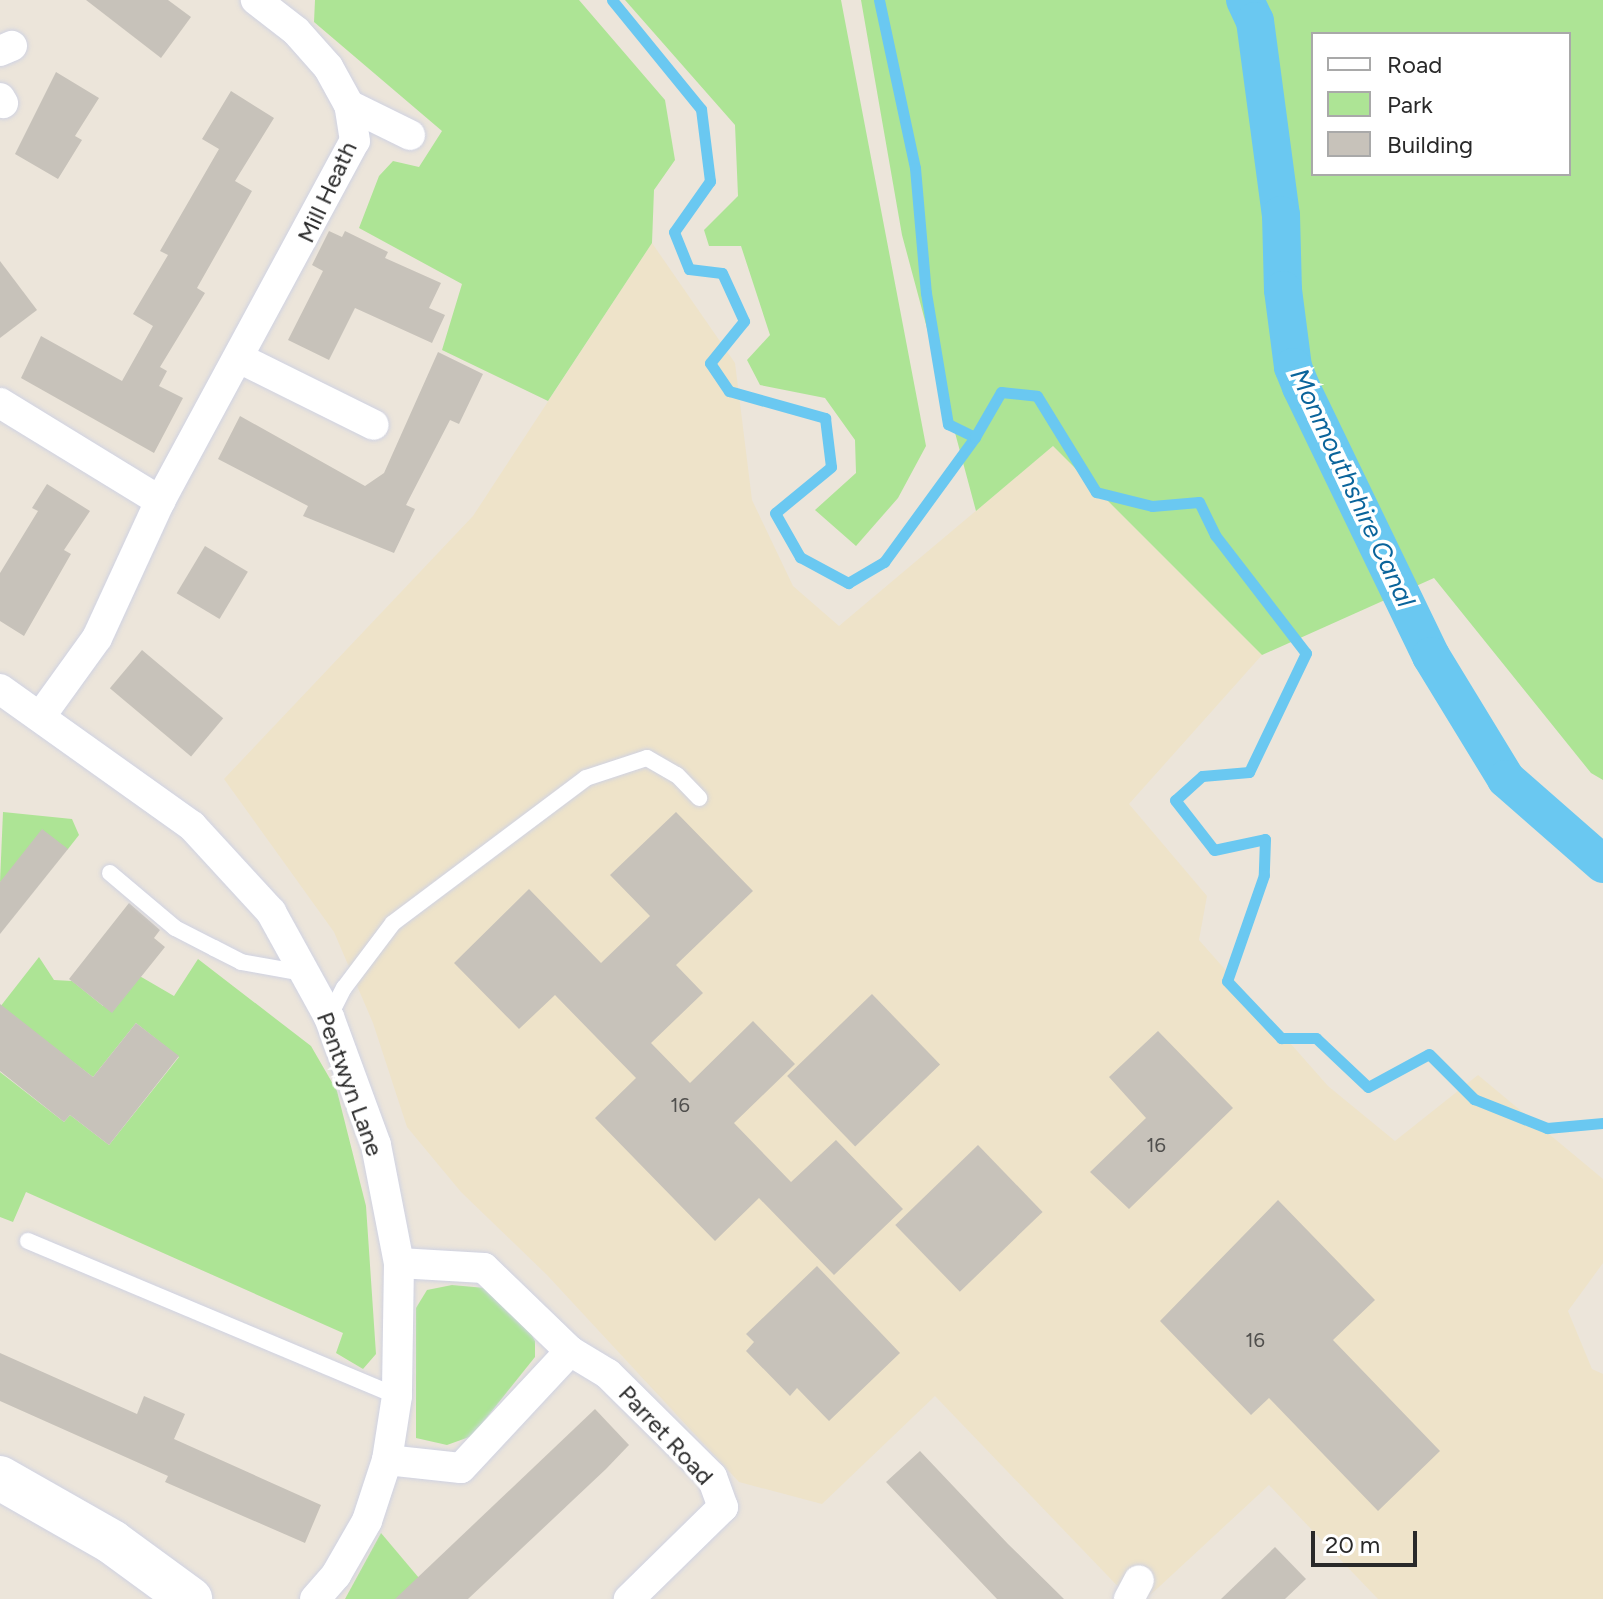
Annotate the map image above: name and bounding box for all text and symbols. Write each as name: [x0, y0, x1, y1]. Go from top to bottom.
legend: [1311, 32, 1571, 176]
text: Road: [1387, 50, 1442, 79]
text: Park: [1387, 90, 1433, 119]
text: Building: [1387, 130, 1473, 159]
street label: Mill Heath: [291, 137, 363, 247]
water label: Monmouthshire Canal: [1283, 364, 1421, 612]
street label: Pentwyn Lane: [311, 1008, 389, 1160]
house number: 16: [670, 1093, 690, 1117]
house number: 16: [1146, 1133, 1166, 1157]
house number: 16: [1245, 1328, 1265, 1352]
street label: Parret Road: [613, 1379, 719, 1491]
scale bar: [1315, 1515, 1421, 1565]
text: 20 m: [1325, 1530, 1380, 1559]

